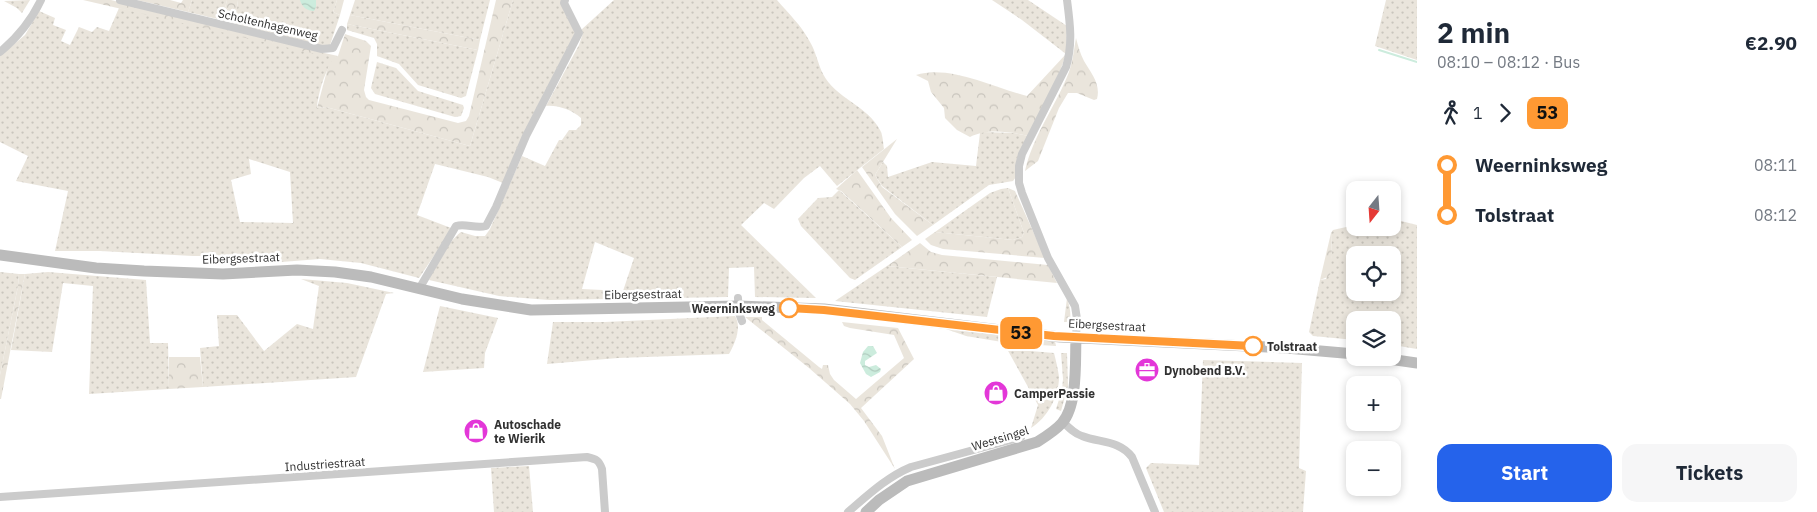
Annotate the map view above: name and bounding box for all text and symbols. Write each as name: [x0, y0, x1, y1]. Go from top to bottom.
street label: Scholtenhagenweg: [217, 5, 320, 43]
text: 2 min: [1437, 14, 1510, 51]
text: €2.90: [1745, 31, 1797, 55]
text: 08:10 – 08:12 · Bus: [1437, 52, 1580, 72]
icon: walk: [1437, 99, 1465, 127]
icon: forward: [1491, 99, 1519, 127]
text: 53: [1537, 101, 1558, 124]
text: 1: [1473, 103, 1483, 123]
text: Weerninksweg: [1475, 153, 1607, 177]
text: 08:11: [1754, 155, 1797, 175]
north arrow: [1346, 181, 1401, 236]
map controls: [1346, 181, 1401, 496]
text: Tolstraat: [1475, 203, 1554, 227]
text: 08:12: [1754, 205, 1797, 225]
button: locate: [1346, 246, 1401, 301]
street label: Eibergsestraat: [202, 249, 280, 267]
street label: Eibergsestraat: [604, 286, 682, 302]
marker: Weerninksweg: [779, 298, 799, 318]
place label: Weerninksweg: [691, 301, 775, 316]
button: layers: [1346, 311, 1401, 366]
street label: Eibergsestraat: [1068, 315, 1146, 335]
line badge: 53: [998, 317, 1044, 349]
text: 53: [1010, 321, 1032, 344]
marker: Tolstraat: [1243, 336, 1263, 356]
place label: Tolstraat: [1267, 339, 1317, 354]
office icon: Dynobend B.V.: [1134, 357, 1160, 383]
place label: Dynobend B.V.: [1164, 363, 1246, 378]
button: +: [1346, 376, 1401, 431]
shop icon: CamperPassie: [983, 380, 1009, 406]
place label: CamperPassie: [1014, 386, 1095, 401]
place label: Autoschade te Wierik: [494, 417, 561, 446]
shop icon: Autoschade te Wierik: [463, 418, 489, 444]
street label: Westsingel: [970, 422, 1030, 454]
button: −: [1346, 441, 1401, 496]
button: Start: [1437, 444, 1612, 502]
button: Tickets: [1622, 444, 1797, 502]
street label: Industriestraat: [284, 454, 366, 474]

